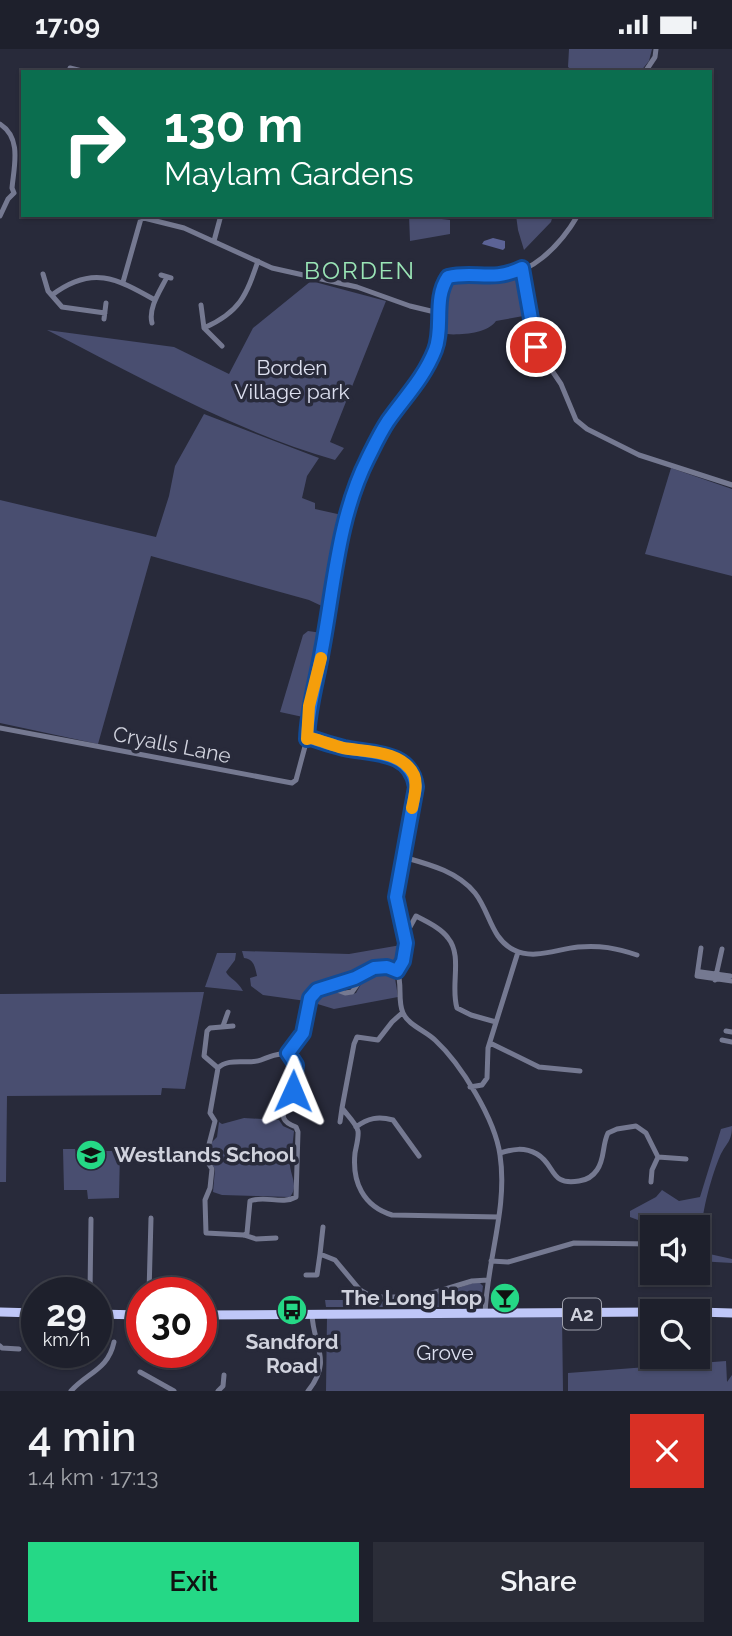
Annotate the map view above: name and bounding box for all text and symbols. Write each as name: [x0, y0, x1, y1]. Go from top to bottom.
text: 17:09: [35, 10, 100, 40]
text: 130 m: [164, 96, 303, 153]
icon: right: [49, 98, 140, 189]
text: Maylam Gardens: [164, 155, 414, 192]
district label: BORDEN: [304, 256, 416, 285]
pin: [506, 317, 566, 377]
icon: arrive: [517, 328, 555, 366]
park label: Borden Village park: [234, 355, 350, 404]
street label: Cryalls Lane: [111, 721, 233, 768]
position arrow: [256, 1054, 330, 1128]
school or university icon: Westlands School: [74, 1138, 108, 1172]
place label: Westlands School: [114, 1142, 296, 1167]
map controls: [640, 1215, 710, 1369]
button: sound: [640, 1215, 710, 1285]
speed limit sign: 30: [126, 1277, 217, 1368]
bar icon: The Long Hop: [488, 1281, 522, 1315]
place label: The Long Hop: [341, 1285, 482, 1310]
text: 29: [46, 1293, 87, 1334]
bus stop icon: Sandford Road: [275, 1293, 309, 1327]
road number: A2: [563, 1299, 601, 1329]
button: search: [640, 1299, 710, 1369]
text: km/h: [43, 1329, 90, 1350]
place label: Sandford Road: [245, 1329, 339, 1378]
park label: Grove: [416, 1340, 474, 1365]
text: 4 min: [28, 1412, 136, 1461]
button: close: [630, 1414, 704, 1488]
text: 1.4 km · 17:13: [28, 1463, 159, 1490]
button: Exit: [28, 1542, 359, 1622]
button: Share: [373, 1542, 704, 1622]

